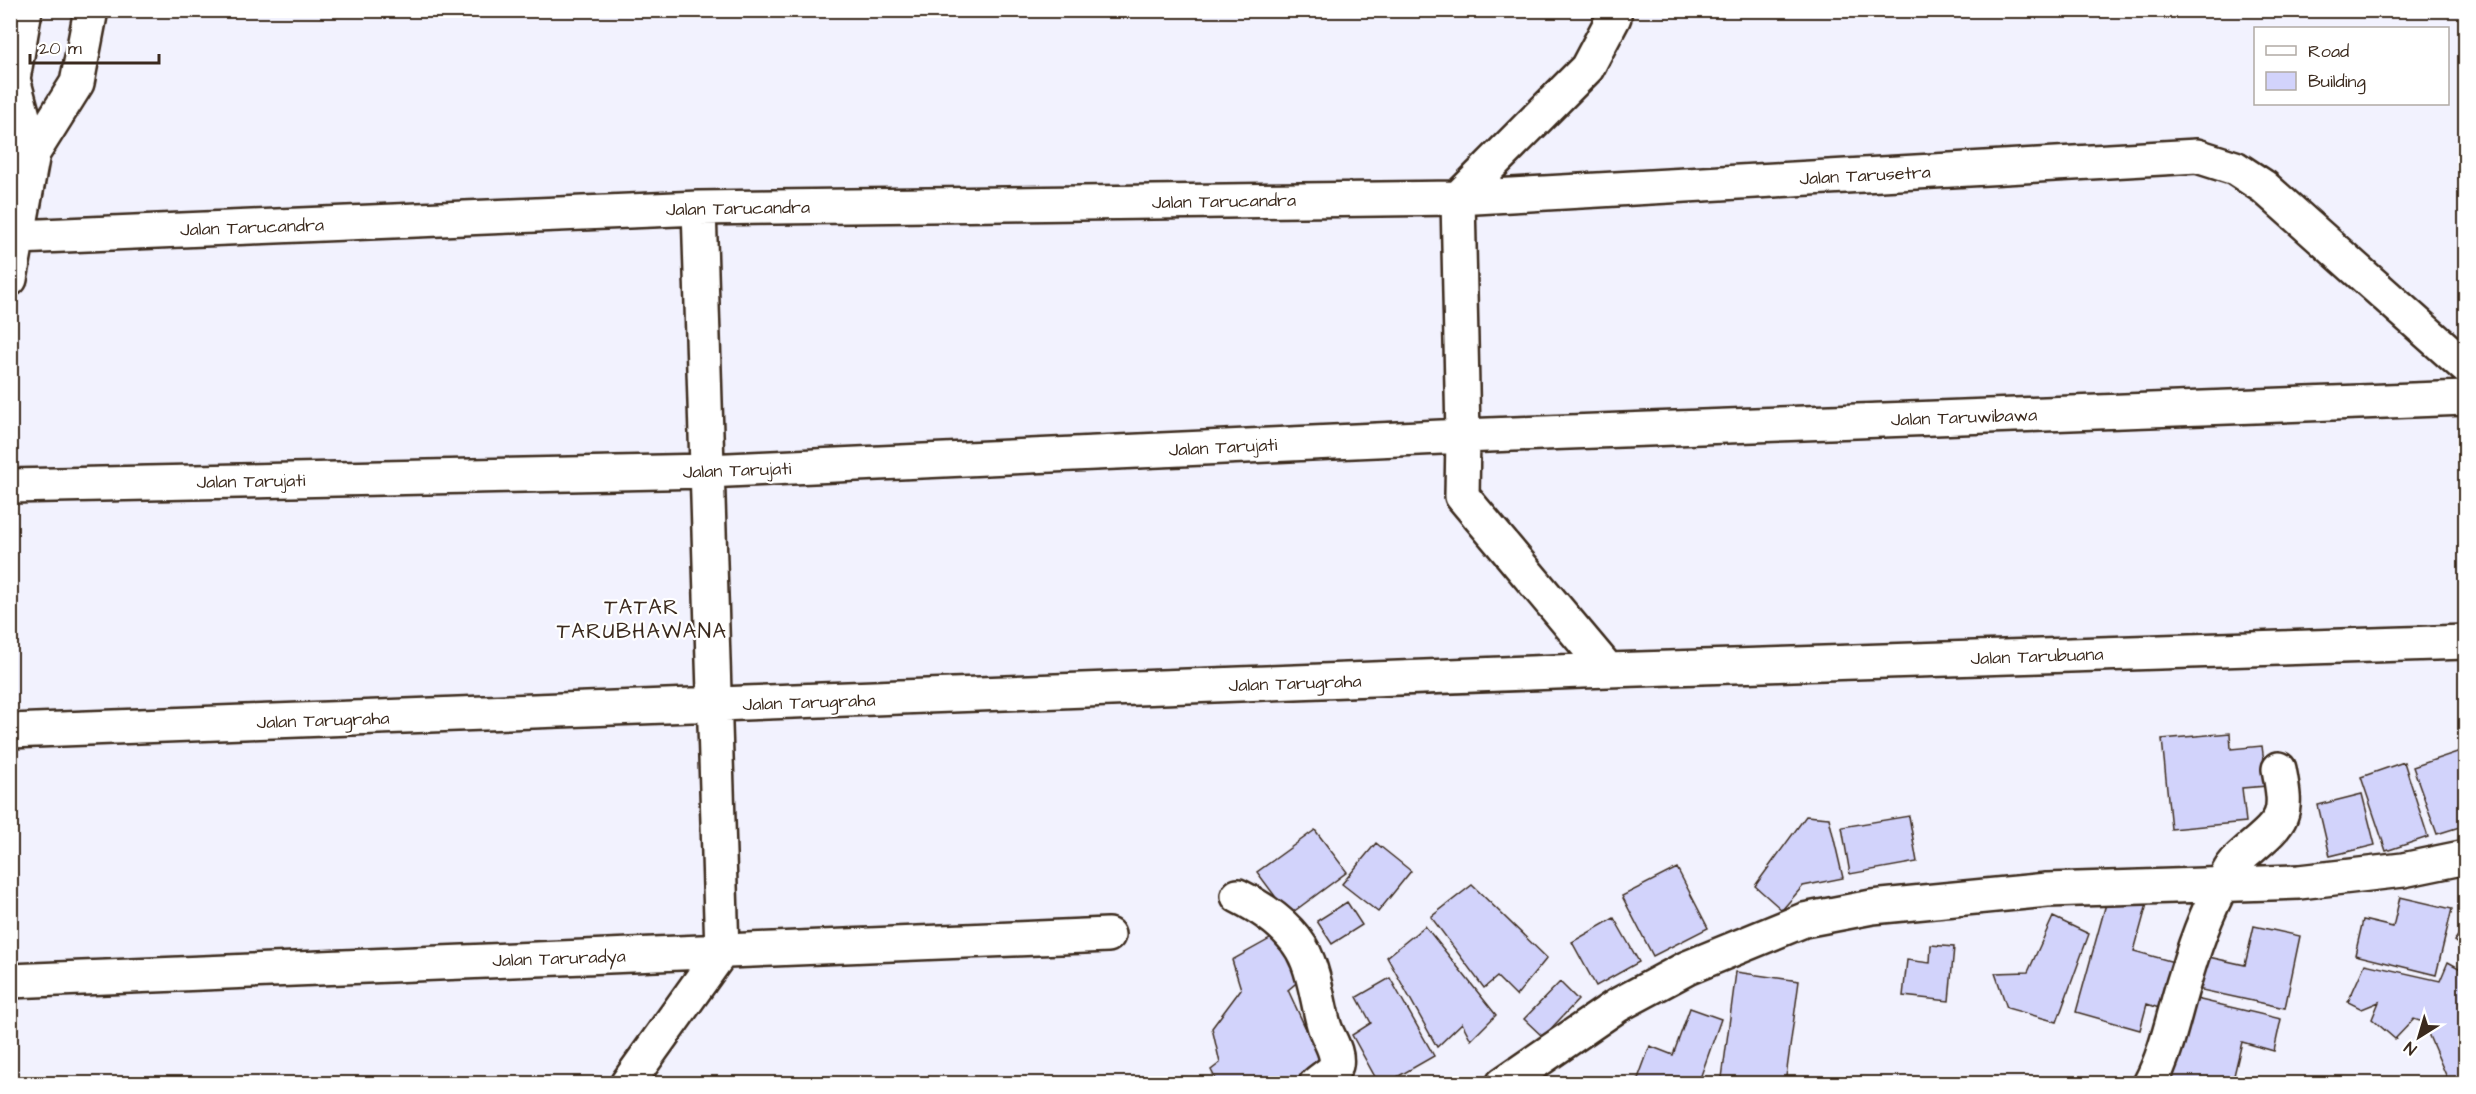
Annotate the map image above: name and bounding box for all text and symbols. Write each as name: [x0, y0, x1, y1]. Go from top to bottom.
scale bar: [30, 27, 159, 65]
legend: [2254, 27, 2449, 105]
text: 20 m: [39, 36, 82, 61]
text: Road: [2308, 39, 2349, 64]
text: Building: [2308, 69, 2366, 95]
street label: Jalan Tarusetra: [1799, 160, 1931, 191]
street label: Jalan Tarucandra: [1152, 188, 1296, 215]
street label: Jalan Tarucandra: [666, 195, 810, 222]
street label: Jalan Tarucandra: [180, 212, 325, 243]
street label: Jalan Taruwibawa: [1890, 402, 2038, 433]
street label: Jalan Tarujati: [1168, 432, 1278, 463]
street label: Jalan Tarujati: [682, 456, 792, 485]
street label: Jalan Tarujati: [196, 468, 306, 495]
district label: TATAR TARUBHAWANA: [557, 593, 727, 646]
street label: Jalan Tarubuana: [1970, 642, 2104, 671]
street label: Jalan Tarugraha: [1228, 669, 1362, 699]
street label: Jalan Tarugraha: [742, 688, 876, 718]
street label: Jalan Tarugraha: [256, 706, 390, 736]
street label: Jalan Taruradya: [492, 944, 626, 974]
north arrow: [2389, 1007, 2449, 1067]
text: N: [2400, 1036, 2421, 1060]

